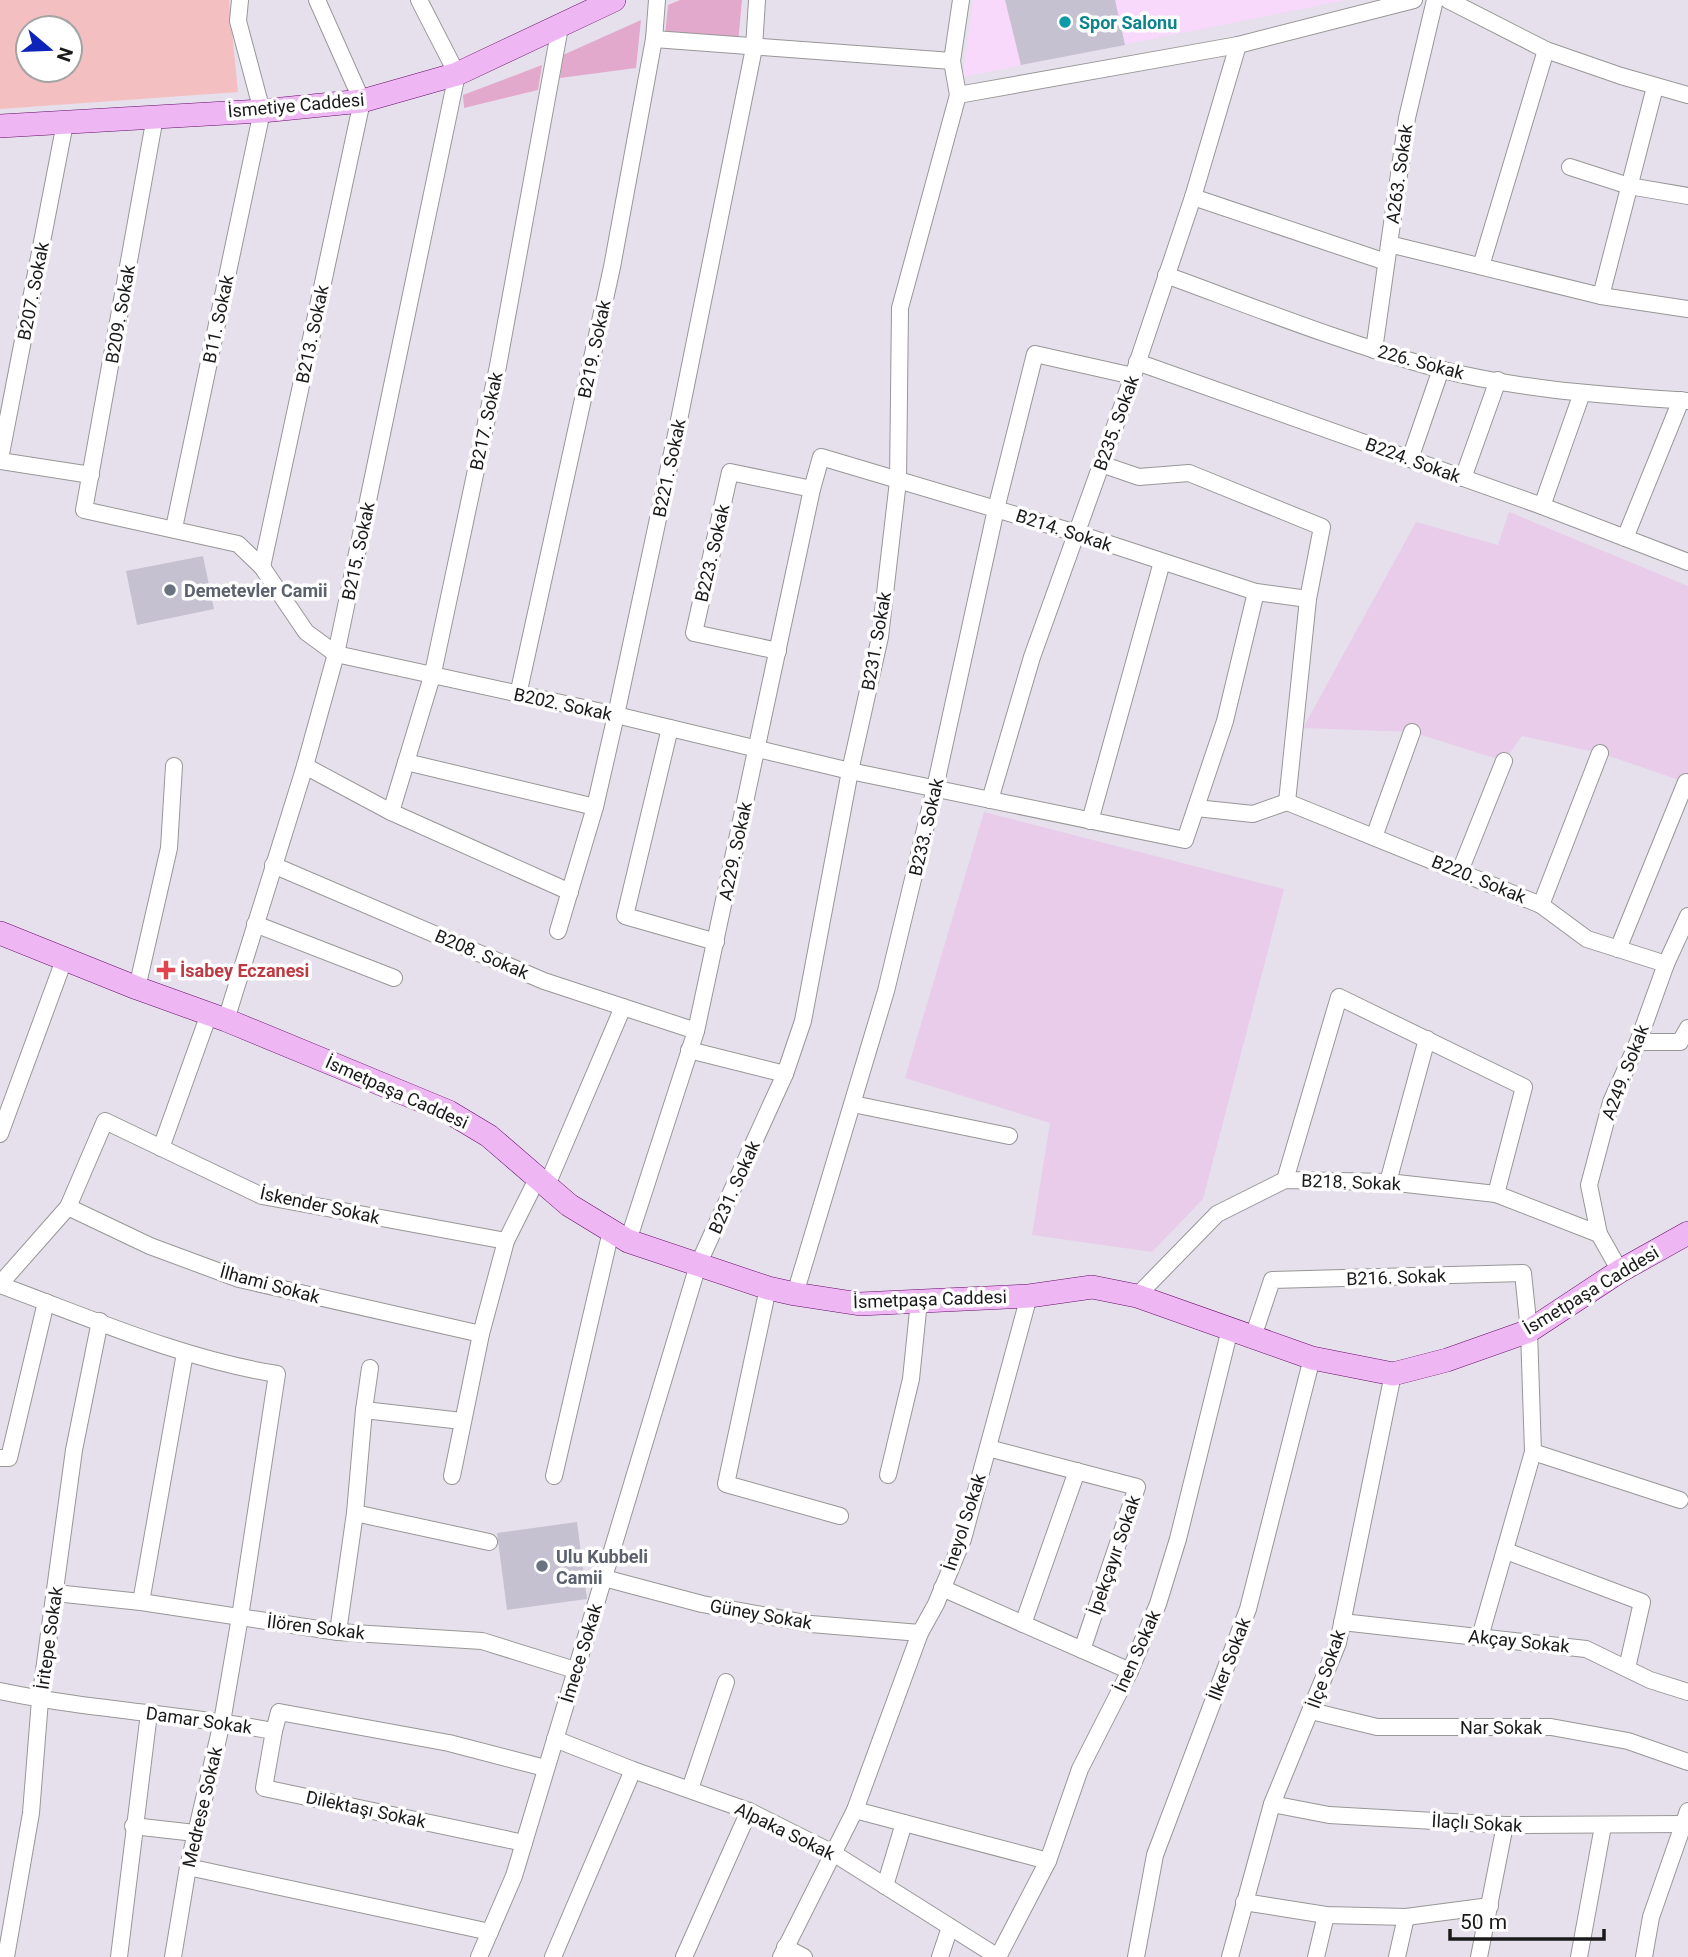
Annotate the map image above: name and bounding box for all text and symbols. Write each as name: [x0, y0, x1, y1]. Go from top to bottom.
place label: Spor Salonu: [1079, 12, 1177, 33]
north arrow: [14, 14, 84, 84]
marker: Spor Salonu: [1057, 14, 1073, 30]
text: N: [52, 44, 78, 64]
street label: İsmetiye Caddesi: [227, 89, 365, 121]
street label: A263. Sokak: [1382, 122, 1416, 225]
street label: B207. Sokak: [13, 239, 53, 342]
street label: B209. Sokak: [101, 262, 139, 365]
street label: B11. Sokak: [198, 272, 238, 365]
street label: B213. Sokak: [291, 282, 333, 385]
street label: B219. Sokak: [573, 297, 615, 400]
street label: 226. Sokak: [1376, 340, 1467, 384]
street label: B217. Sokak: [465, 369, 507, 472]
street label: B235. Sokak: [1089, 372, 1143, 473]
street label: B221. Sokak: [648, 416, 690, 519]
street label: B224. Sokak: [1363, 433, 1464, 487]
street label: B215. Sokak: [337, 499, 379, 602]
street label: B223. Sokak: [691, 501, 734, 604]
street label: B214. Sokak: [1013, 505, 1116, 556]
place label: Demetevler Camii: [184, 580, 328, 601]
marker: Demetevler Camii: [162, 582, 178, 598]
street label: B231. Sokak: [857, 589, 895, 692]
street label: B202. Sokak: [512, 683, 615, 725]
street label: B233. Sokak: [905, 775, 948, 878]
street label: A229. Sokak: [714, 799, 756, 902]
street label: B220. Sokak: [1429, 851, 1530, 908]
street label: B208. Sokak: [432, 925, 533, 983]
place label: İsabey Eczanesi: [180, 960, 309, 981]
marker: İsabey Eczanesi: [158, 962, 174, 978]
street label: A249. Sokak: [1597, 1021, 1653, 1123]
street label: İsmetpaşa Caddesi: [322, 1051, 472, 1133]
street label: B231. Sokak: [704, 1136, 764, 1237]
street label: B218. Sokak: [1301, 1170, 1402, 1194]
street label: İskender Sokak: [258, 1182, 383, 1228]
street label: İsmetpaşa Caddesi: [1520, 1241, 1662, 1339]
street label: İlhami Sokak: [218, 1261, 323, 1308]
street label: B216. Sokak: [1346, 1265, 1447, 1289]
street label: İsmetpaşa Caddesi: [853, 1286, 1007, 1312]
street label: İneyol Sokak: [938, 1470, 990, 1573]
street label: İpekçayır Sokak: [1084, 1492, 1145, 1618]
place label: Ulu Kubbeli Camii: [556, 1546, 648, 1588]
marker: Ulu Kubbeli Camii: [534, 1558, 550, 1574]
street label: İritepe Sokak: [31, 1584, 67, 1691]
street label: Güney Sokak: [708, 1595, 815, 1633]
street label: İmece Sokak: [556, 1600, 606, 1705]
street label: İnen Sokak: [1110, 1606, 1165, 1695]
street label: İlören Sokak: [266, 1611, 367, 1644]
street label: İlker Sokak: [1204, 1614, 1255, 1704]
street label: Akçay Sokak: [1467, 1625, 1572, 1657]
street label: İlçe Sokak: [1303, 1626, 1350, 1711]
street label: Damar Sokak: [145, 1702, 254, 1738]
street label: Nar Sokak: [1460, 1717, 1543, 1738]
street label: Medrese Sokak: [178, 1744, 226, 1869]
street label: Dilektaşı Sokak: [304, 1786, 429, 1832]
street label: Alpaka Sokak: [732, 1798, 839, 1865]
street label: İlaçlı Sokak: [1431, 1810, 1524, 1836]
scale bar: [1450, 1898, 1604, 1942]
text: 50 m: [1460, 1910, 1507, 1934]

